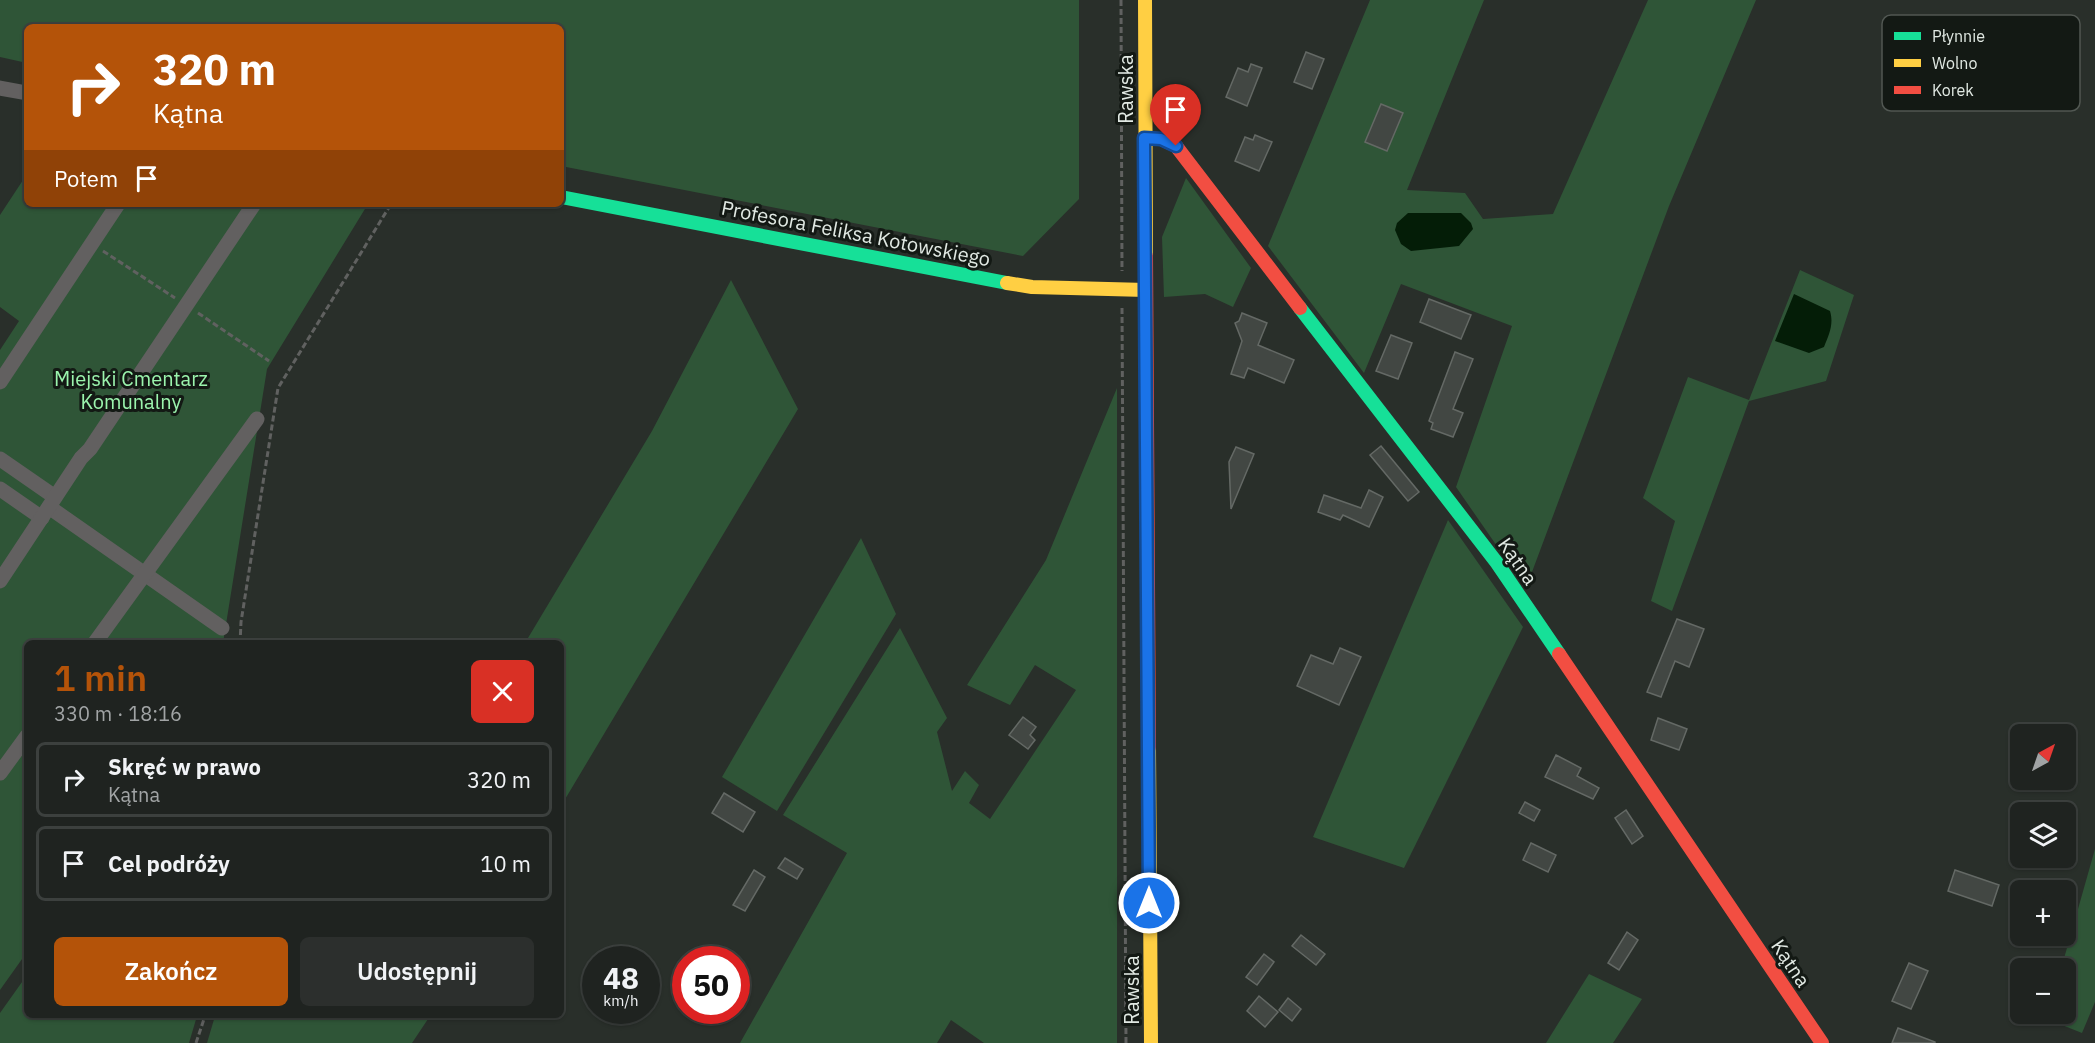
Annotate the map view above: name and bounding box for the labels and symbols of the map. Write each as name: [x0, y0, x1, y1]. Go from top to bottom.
legend: [1882, 15, 2080, 111]
text: Płynnie: [1932, 26, 1985, 46]
text: Wolno: [1932, 53, 1977, 73]
street label: Rawska: [1112, 54, 1139, 124]
text: Korek: [1932, 80, 1974, 100]
pin: [1150, 84, 1201, 146]
street label: Profesora Feliksa Kotowskiego: [719, 194, 993, 272]
park label: Miejski Cmentarz Komunalny: [54, 365, 208, 415]
street label: Kątna: [1492, 532, 1544, 590]
north arrow: [2010, 724, 2076, 790]
position arrow: [1117, 871, 1181, 935]
street label: Kątna: [1765, 934, 1817, 992]
speed limit sign: 50: [672, 946, 750, 1024]
street label: Rawska: [1118, 955, 1145, 1025]

